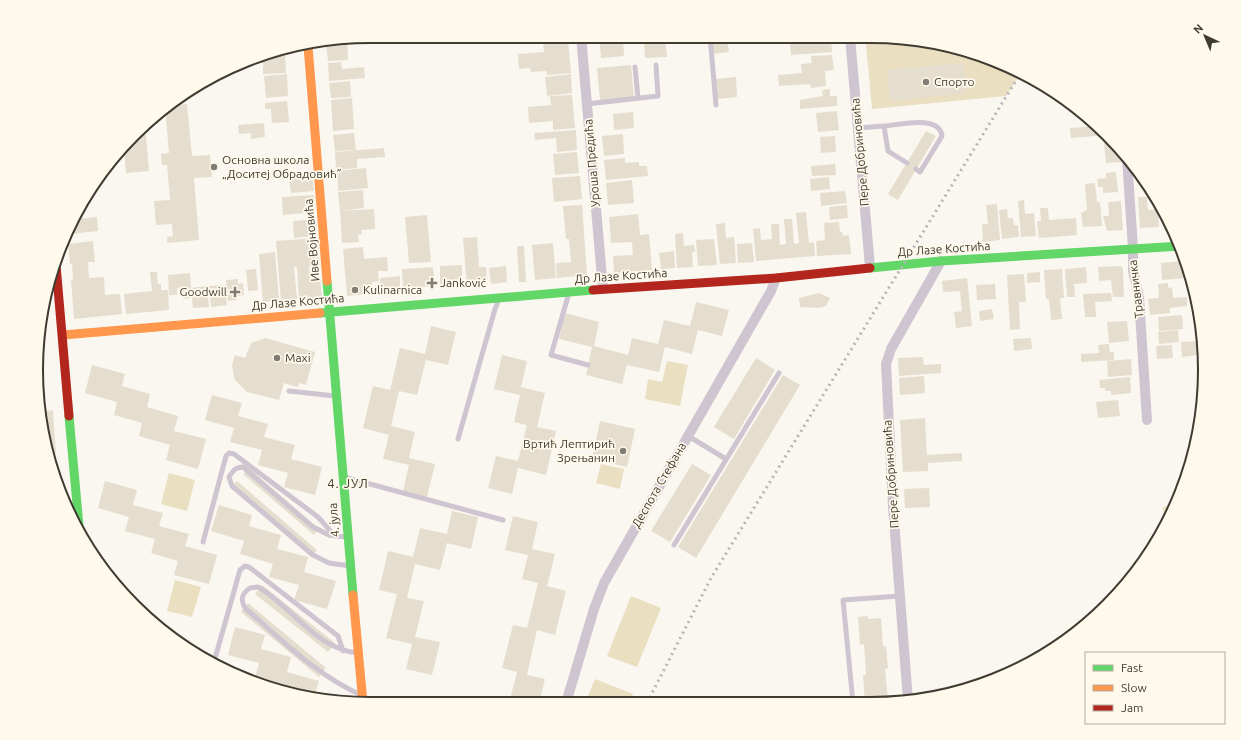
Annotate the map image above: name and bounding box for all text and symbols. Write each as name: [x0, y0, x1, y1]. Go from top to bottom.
north arrow: [1185, 16, 1225, 56]
text: N: [1191, 22, 1205, 36]
place label: Спорто: [934, 75, 975, 88]
marker: Спорто: [921, 77, 931, 87]
street label: Пере Добриновића: [848, 97, 871, 207]
street label: Уроша Предића: [581, 118, 602, 208]
place label: Основна школа „Доситеј Обрадовић”: [222, 153, 341, 180]
marker: Основна школа „Доситеј Обрадовић”: [209, 162, 219, 172]
street label: Иве Војновића: [301, 198, 322, 282]
street label: Др Лазе Костића: [897, 239, 991, 258]
street label: Травничка: [1125, 259, 1146, 319]
street label: Др Лазе Костића: [574, 266, 668, 285]
place label: Janković: [440, 276, 487, 289]
marker: Janković: [427, 278, 437, 288]
place label: Kulinarnica: [363, 283, 422, 296]
place label: Goodwill: [179, 285, 227, 298]
marker: Kulinarnica: [350, 285, 360, 295]
marker: Goodwill: [230, 287, 240, 297]
street label: Др Лазе Костића: [251, 291, 345, 312]
place label: Maxi: [285, 351, 311, 364]
marker: Maxi: [272, 353, 282, 363]
street label: Пере Добриновића: [880, 419, 901, 529]
place label: Вртић Лептирић Зрењанин: [523, 437, 615, 464]
street label: Деспота Стефана: [629, 440, 688, 530]
marker: Вртић Лептирић Зрењанин: [618, 446, 628, 456]
district label: 4. ЈУЛ: [327, 476, 369, 490]
street label: 4. јула: [326, 503, 341, 538]
legend: [1085, 652, 1225, 724]
text: Fast: [1121, 661, 1143, 674]
text: Slow: [1121, 681, 1147, 694]
text: Jam: [1121, 701, 1143, 714]

